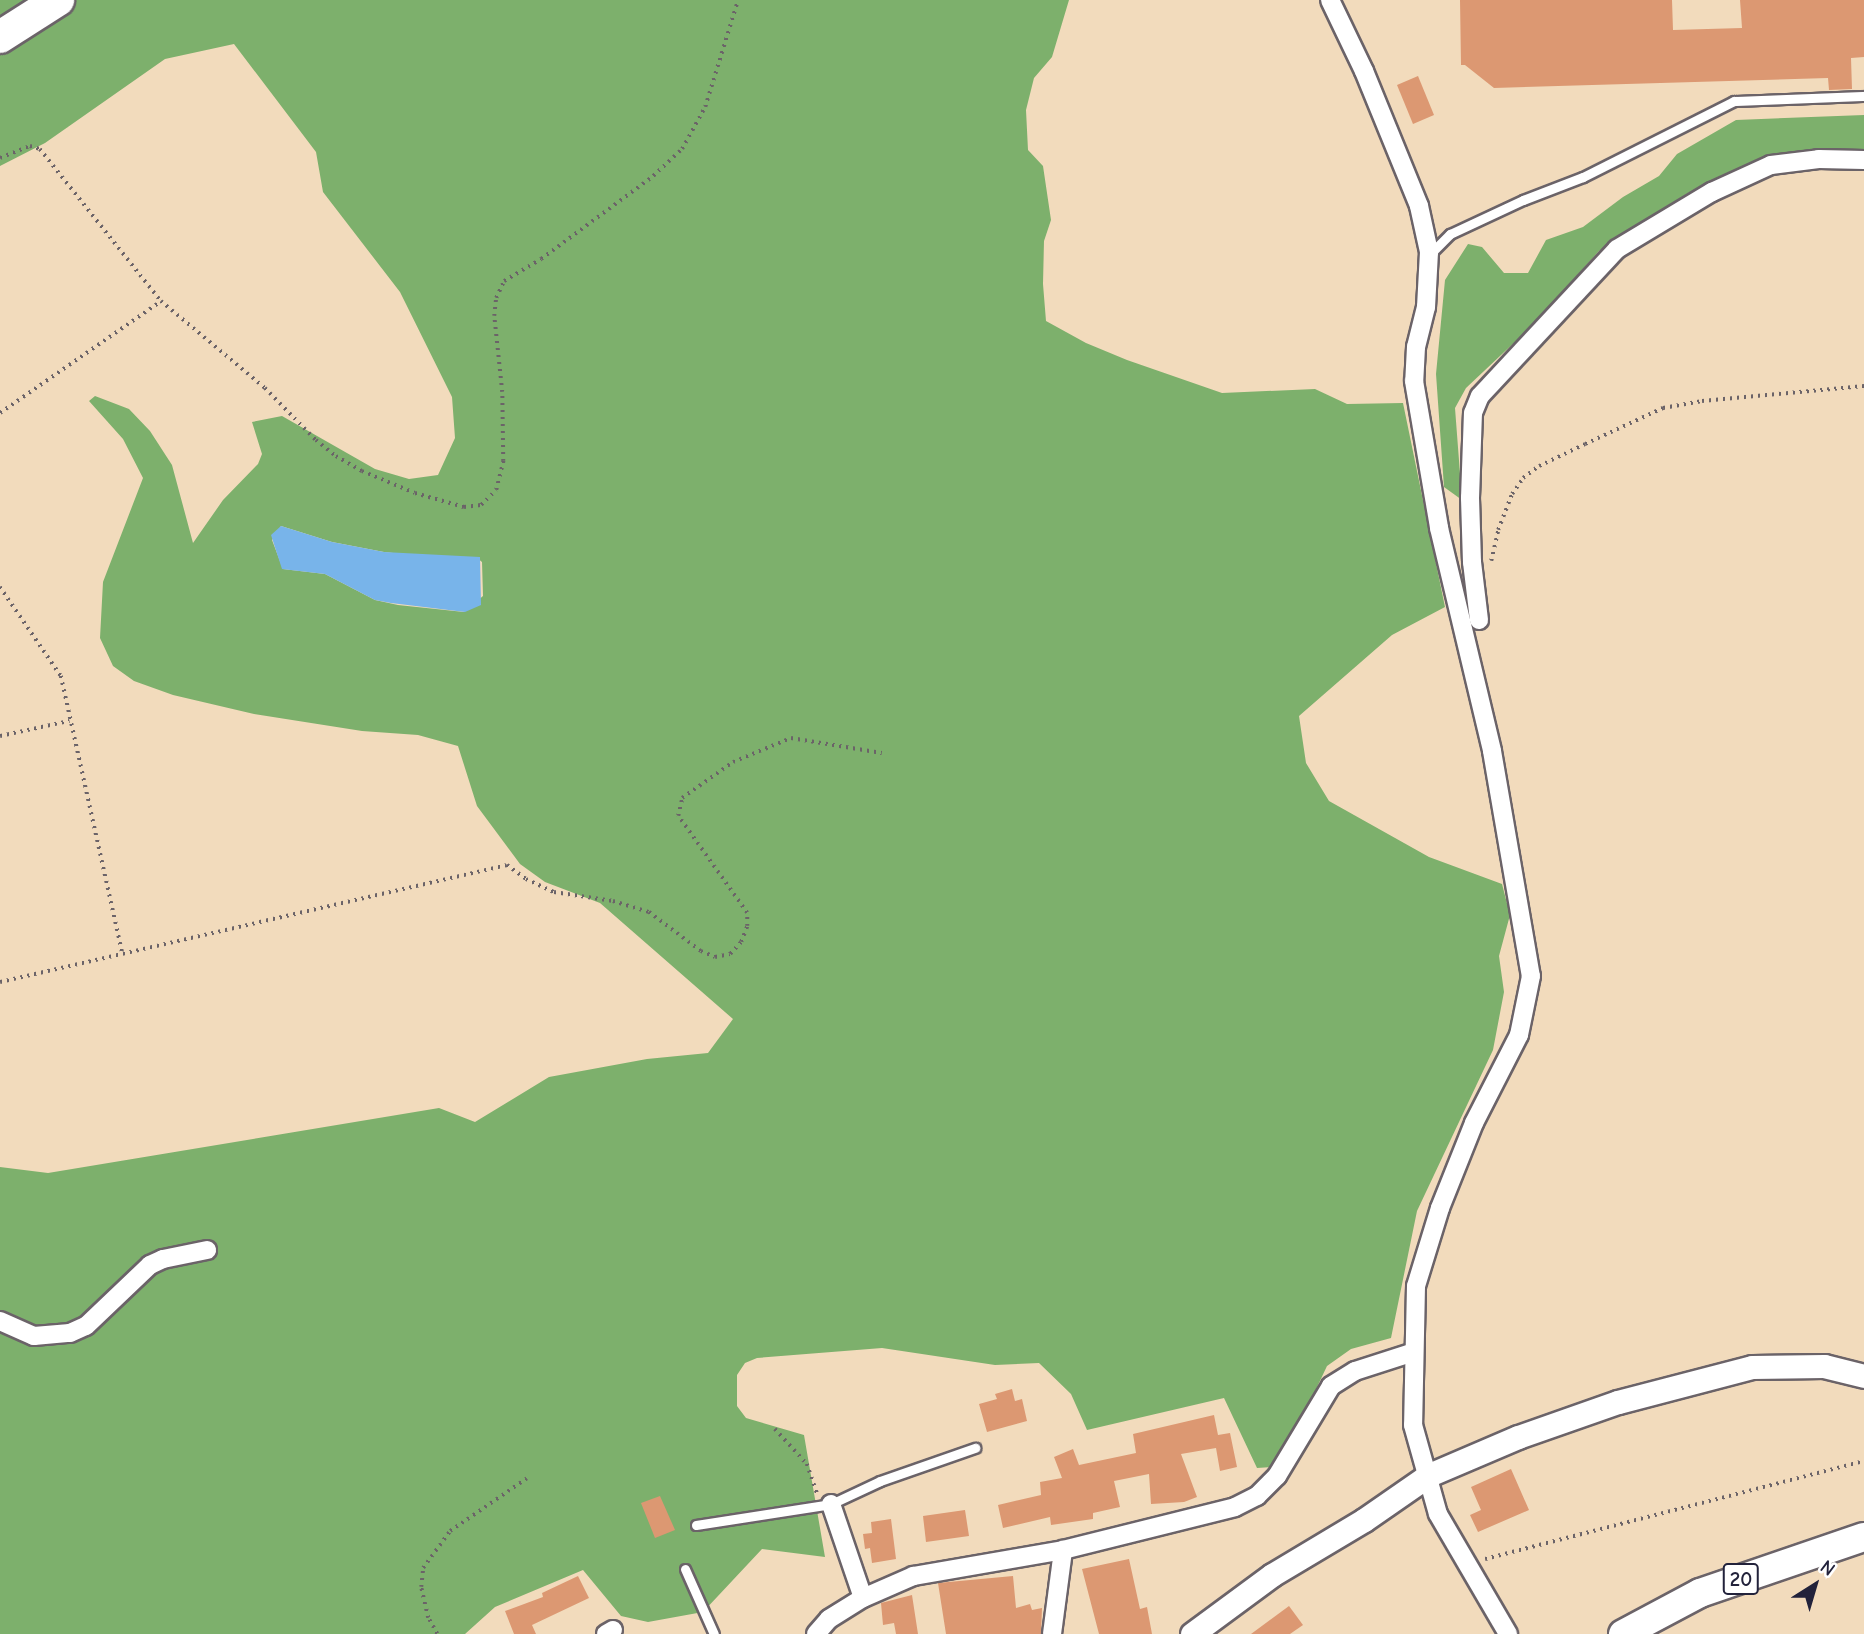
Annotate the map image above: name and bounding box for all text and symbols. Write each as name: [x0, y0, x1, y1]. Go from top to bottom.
north arrow: [1780, 1550, 1850, 1620]
text: N: [1816, 1556, 1839, 1581]
road number: 20: [1722, 1562, 1760, 1596]

